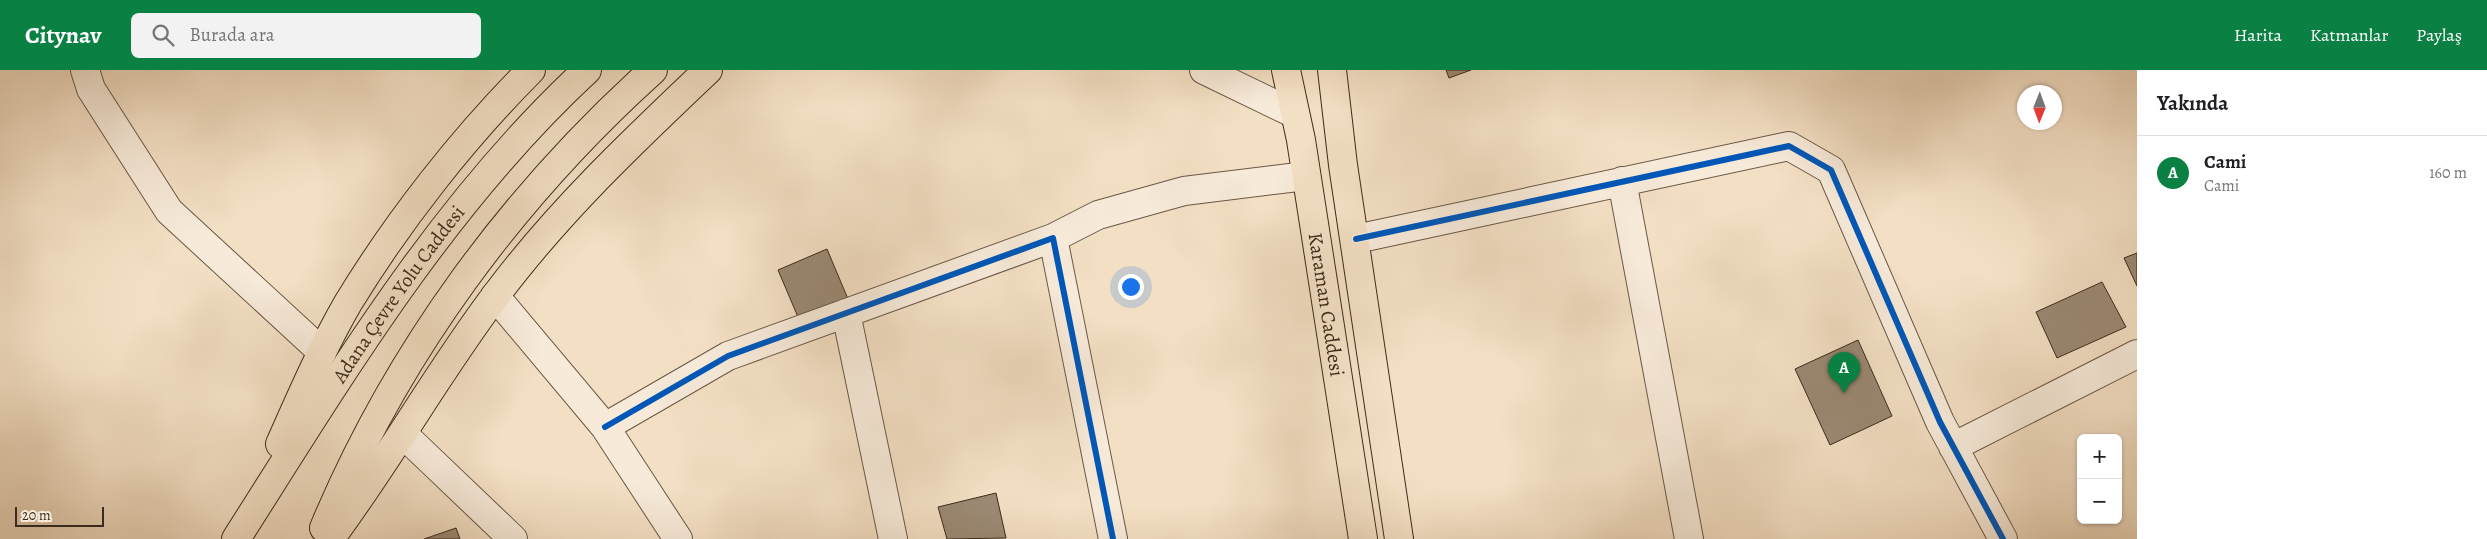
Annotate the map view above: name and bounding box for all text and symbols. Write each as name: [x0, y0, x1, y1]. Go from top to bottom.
search box: [131, 13, 481, 58]
text: Citynav: [25, 19, 101, 51]
icon: search: [149, 21, 177, 49]
text: Burada ara: [189, 22, 275, 48]
text: Harita: [2234, 23, 2282, 47]
text: Katmanlar: [2310, 23, 2388, 47]
text: Paylaş: [2416, 23, 2462, 47]
north arrow: [2017, 85, 2062, 130]
text: Yakında: [2157, 89, 2228, 117]
text: Cami: [2204, 149, 2246, 175]
text: A: [2168, 162, 2178, 184]
text: 160 m: [2429, 162, 2467, 184]
text: Cami: [2204, 175, 2239, 197]
street label: Adana Çevre Yolu Caddesi: [326, 200, 471, 389]
street label: Karaman Caddesi: [1302, 231, 1351, 378]
your location: [1118, 274, 1144, 300]
pin: A: [1828, 352, 1860, 393]
map controls: [2077, 434, 2122, 524]
button: +: [2077, 434, 2122, 479]
button: −: [2077, 479, 2122, 524]
scale bar: [15, 504, 104, 527]
text: 20 m: [22, 506, 51, 525]

